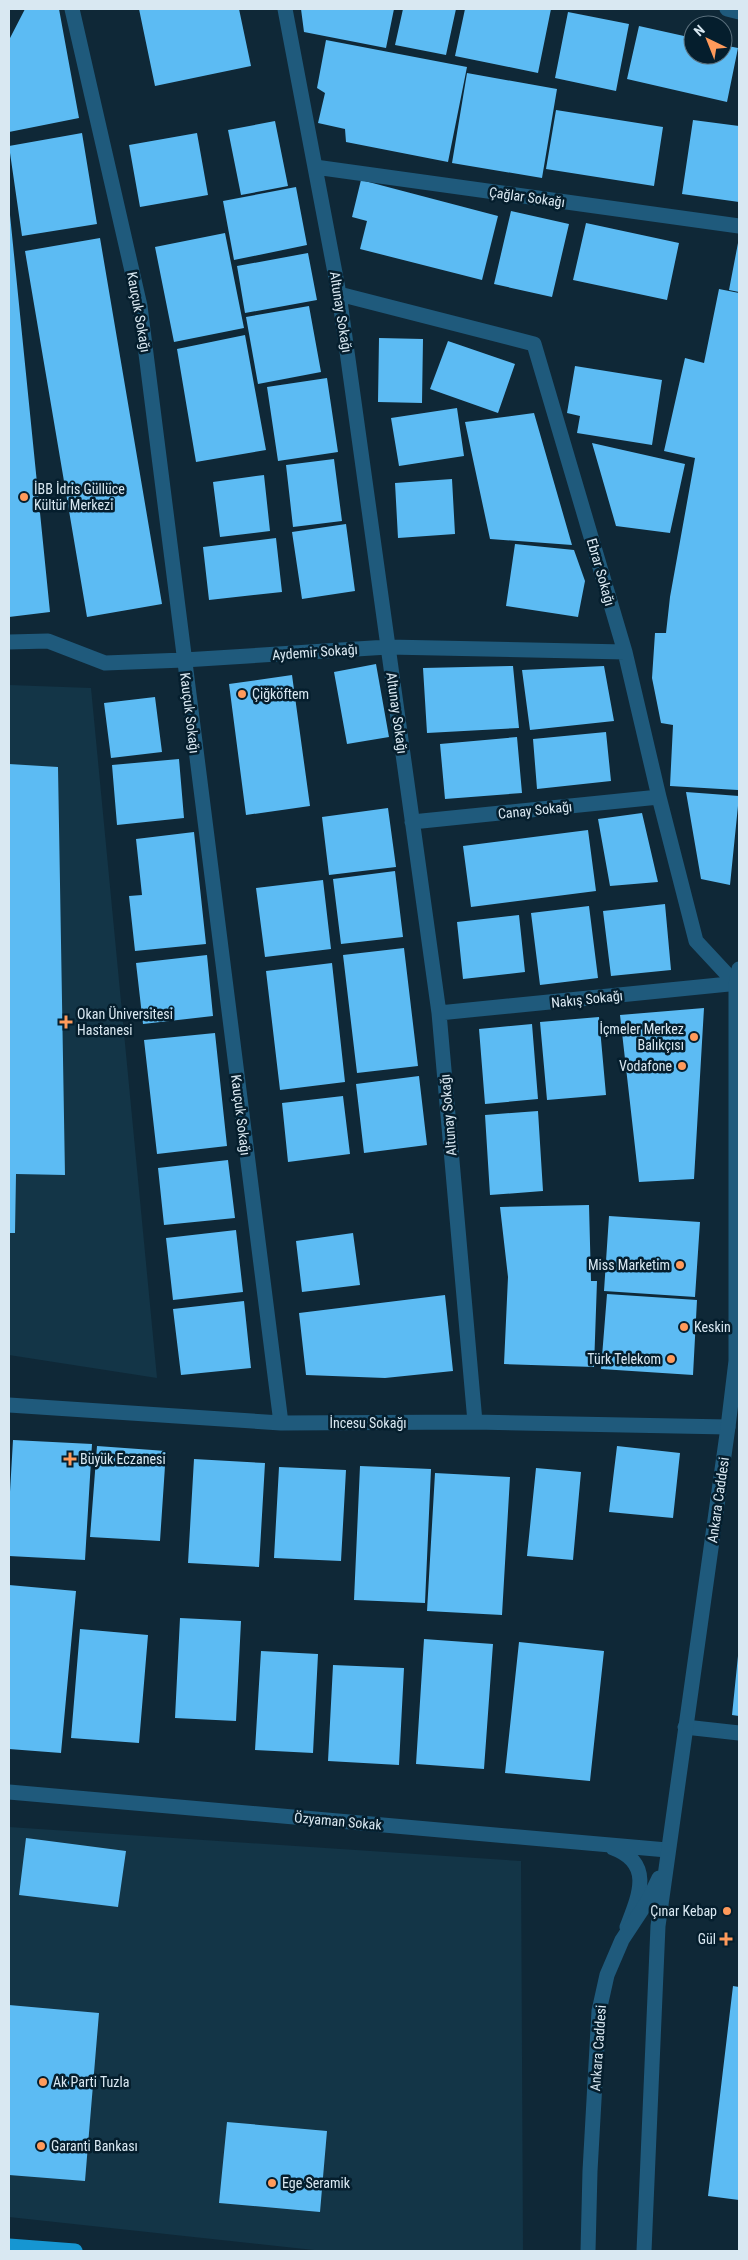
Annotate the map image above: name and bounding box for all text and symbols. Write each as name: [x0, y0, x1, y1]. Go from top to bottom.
north arrow: [683, 15, 733, 65]
text: N: [691, 22, 708, 39]
street label: Çağlar Sokağı: [488, 184, 566, 210]
street label: Altunay Sokağı: [327, 270, 355, 354]
street label: Kauçuk Sokağı: [124, 271, 154, 353]
place label: İBB İdris Güllüce Kültür Merkezi: [34, 481, 125, 513]
marker: İBB İdris Güllüce Kültür Merkezi: [18, 491, 30, 503]
street label: Ebrar Sokağı: [584, 536, 618, 608]
street label: Aydemir Sokağı: [272, 641, 358, 663]
street label: Altunay Sokağı: [383, 671, 411, 755]
street label: Kauçuk Sokağı: [177, 672, 203, 754]
place label: Çiğköftem: [252, 686, 309, 702]
marker: Çiğköftem: [236, 688, 248, 700]
street label: Canay Sokağı: [497, 798, 573, 822]
street label: Nakış Sokağı: [550, 987, 624, 1011]
place label: Okan Üniversitesi Hastanesi: [77, 1006, 173, 1038]
marker: Okan Üniversitesi Hastanesi: [59, 1015, 73, 1029]
place label: İçmeler Merkez Balıkçısı: [599, 1021, 684, 1053]
marker: İçmeler Merkez Balıkçısı: [688, 1031, 700, 1043]
place label: Vodafone: [619, 1058, 672, 1074]
marker: Vodafone: [676, 1060, 688, 1072]
street label: Altunay Sokağı: [436, 1073, 460, 1157]
street label: Kauçuk Sokağı: [228, 1074, 254, 1156]
place label: Miss Marketim: [588, 1257, 670, 1273]
marker: Miss Marketim: [674, 1259, 686, 1271]
place label: Keskin: [694, 1319, 731, 1335]
marker: Keskin: [678, 1321, 690, 1333]
place label: Türk Telekom: [587, 1351, 661, 1367]
marker: Türk Telekom: [665, 1353, 677, 1365]
street label: İncesu Sokağı: [329, 1415, 407, 1431]
place label: Büyük Eczanesi: [80, 1451, 166, 1467]
marker: Büyük Eczanesi: [64, 1453, 76, 1465]
street label: Ankara Caddesi: [704, 1456, 732, 1544]
street label: Özyaman Sokak: [294, 1809, 383, 1833]
place label: Çınar Kebap: [650, 1903, 717, 1919]
marker: Çınar Kebap: [721, 1905, 733, 1917]
place label: Gül: [698, 1931, 716, 1947]
marker: Gül: [720, 1933, 732, 1945]
street label: Ankara Caddesi: [587, 2004, 609, 2092]
place label: Ak Parti Tuzla: [53, 2074, 129, 2090]
marker: Ak Parti Tuzla: [37, 2076, 49, 2088]
place label: Garanti Bankası: [51, 2138, 138, 2154]
marker: Garanti Bankası: [35, 2140, 47, 2152]
place label: Ege Seramik: [282, 2175, 351, 2191]
marker: Ege Seramik: [266, 2177, 278, 2189]

